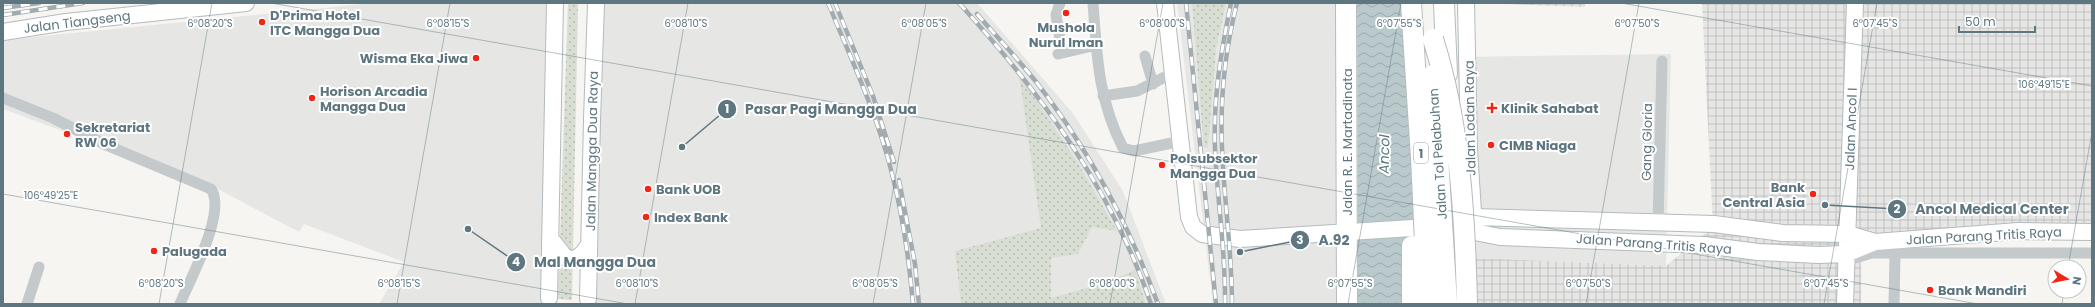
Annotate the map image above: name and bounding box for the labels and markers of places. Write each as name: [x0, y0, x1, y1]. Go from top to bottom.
place label: D'Prima Hotel ITC Mangga Dua: [270, 6, 380, 40]
marker: Mushola Nurul Iman: [1061, 8, 1071, 18]
marker: D'Prima Hotel ITC Mangga Dua: [257, 17, 267, 27]
place label: Mushola Nurul Iman: [1029, 18, 1104, 52]
place label: Wisma Eka Jiwa: [360, 49, 468, 68]
marker: Wisma Eka Jiwa: [471, 53, 481, 63]
place label: Horison Arcadia Mangga Dua: [320, 82, 428, 116]
marker: Horison Arcadia Mangga Dua: [307, 93, 317, 103]
callout: Pasar Pagi Mangga Dua: [717, 96, 925, 122]
place label: Klinik Sahabat: [1501, 99, 1598, 118]
marker: Klinik Sahabat: [1486, 102, 1498, 114]
place label: Sekretariat RW 06: [75, 118, 150, 152]
marker: Sekretariat RW 06: [62, 129, 72, 139]
place label: CIMB Niaga: [1499, 136, 1576, 155]
marker: CIMB Niaga: [1486, 140, 1496, 150]
place label: Polsubsektor Mangga Dua: [1170, 149, 1258, 183]
marker: Polsubsektor Mangga Dua: [1157, 160, 1167, 170]
place label: Bank Central Asia: [1723, 178, 1805, 212]
place label: Bank UOB: [656, 180, 721, 199]
marker: Bank UOB: [643, 184, 653, 194]
marker: Bank Central Asia: [1808, 189, 1818, 199]
callout: Ancol Medical Center: [1887, 196, 2077, 222]
place label: Index Bank: [654, 208, 728, 227]
marker: Index Bank: [641, 212, 651, 222]
callout: A.92: [1290, 227, 1357, 253]
place label: Palugada: [162, 242, 227, 261]
marker: Palugada: [149, 246, 159, 256]
callout: Mal Mangga Dua: [506, 249, 664, 275]
place label: Bank Mandiri: [1938, 281, 2027, 300]
marker: Bank Mandiri: [1925, 285, 1935, 295]

